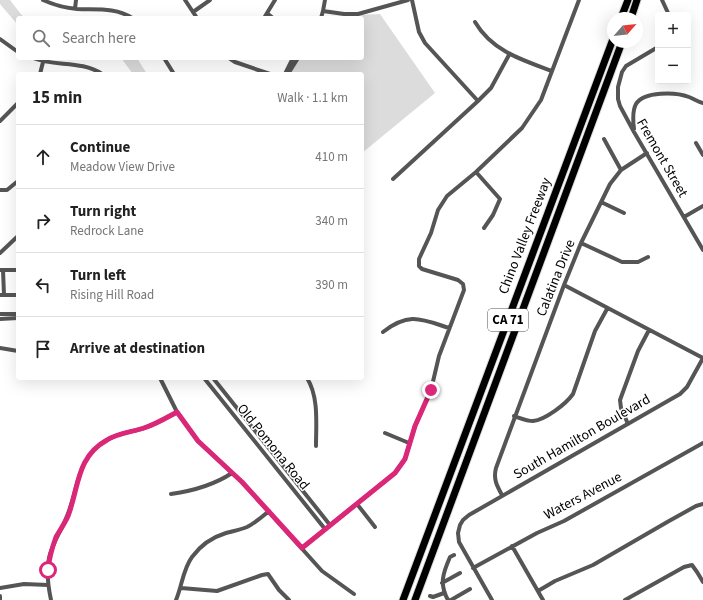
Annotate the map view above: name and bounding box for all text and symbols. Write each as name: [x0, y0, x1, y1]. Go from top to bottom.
north arrow: [607, 12, 643, 48]
map controls: [655, 12, 691, 84]
button: +: [655, 12, 691, 48]
search box: [16, 16, 364, 60]
icon: search: [30, 27, 52, 49]
text: Search here: [62, 28, 136, 49]
button: −: [655, 48, 691, 84]
text: 15 min: [32, 86, 82, 110]
text: Walk · 1.1 km: [277, 89, 348, 107]
street label: Fremont Street: [631, 115, 693, 201]
text: Continue: [70, 137, 130, 158]
icon: ahead: [32, 146, 54, 168]
text: 410 m: [315, 148, 348, 166]
text: Meadow View Drive: [70, 158, 175, 176]
street label: Chino Valley Freeway: [494, 174, 557, 297]
text: Turn right: [70, 201, 136, 222]
icon: right: [32, 210, 54, 232]
text: 340 m: [315, 212, 348, 230]
text: Redrock Lane: [70, 222, 144, 240]
street label: Calatina Drive: [531, 236, 581, 320]
text: Turn left: [70, 265, 126, 286]
icon: left: [32, 274, 54, 296]
text: 390 m: [315, 276, 348, 294]
text: Rising Hill Road: [70, 286, 154, 304]
road number: CA 71: [488, 309, 528, 331]
icon: arrive: [32, 338, 54, 360]
text: Arrive at destination: [70, 338, 205, 359]
route end: [422, 381, 440, 399]
street label: South Hamilton Boulevard: [510, 390, 654, 484]
street label: Old Pomona Road: [232, 400, 314, 494]
street label: Waters Avenue: [540, 467, 626, 525]
route start: [39, 561, 57, 579]

